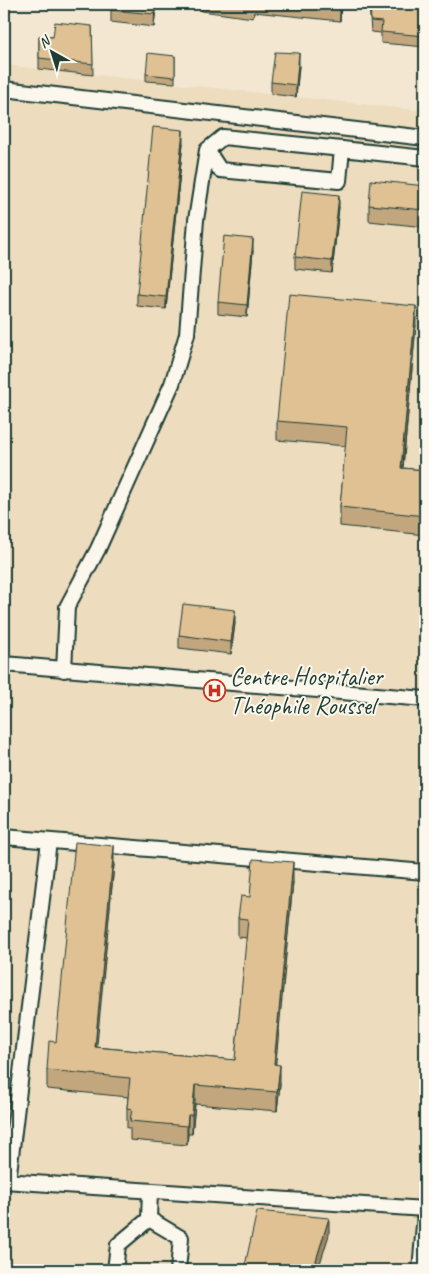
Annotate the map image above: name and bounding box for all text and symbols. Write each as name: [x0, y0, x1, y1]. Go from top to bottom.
north arrow: [28, 28, 78, 78]
text: N: [35, 31, 55, 52]
place label: Centre Hospitalier Théophile Roussel: [230, 661, 385, 722]
hospital icon: Centre Hospitalier Théophile Roussel: [202, 679, 226, 703]

